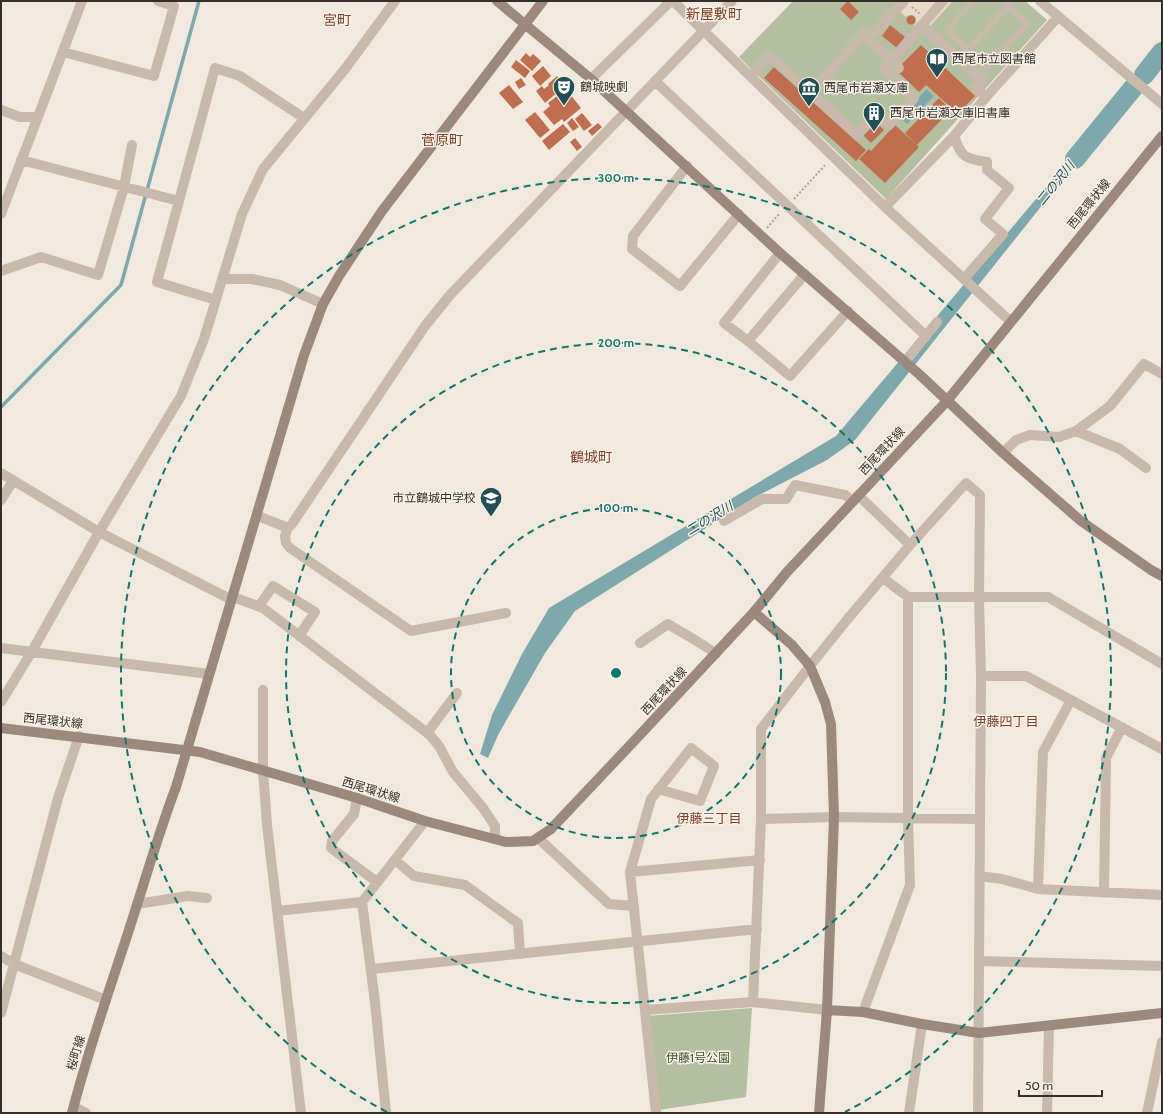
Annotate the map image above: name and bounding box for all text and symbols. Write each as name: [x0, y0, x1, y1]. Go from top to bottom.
district label: 新屋敷町: [686, 5, 742, 23]
district label: 宮町: [323, 11, 351, 29]
library icon: 西尾市立図書館: [924, 46, 950, 79]
place label: 西尾市立図書館: [952, 51, 1036, 66]
theatre icon: 鶴城映劇: [551, 74, 577, 107]
museum icon: 西尾市岩瀬文庫: [796, 75, 822, 108]
place label: 鶴城映劇: [580, 79, 628, 94]
place label: 西尾市岩瀬文庫: [824, 80, 908, 95]
building icon: 西尾市岩瀬文庫旧書庫: [861, 100, 887, 133]
place label: 西尾市岩瀬文庫旧書庫: [890, 105, 1010, 120]
district label: 菅原町: [421, 131, 463, 149]
water label: 二の沢川: [1032, 156, 1079, 208]
text: 300 m: [598, 170, 634, 185]
street label: 西尾環状線: [1064, 176, 1113, 232]
text: 200 m: [598, 335, 634, 350]
street label: 西尾環状線: [856, 424, 908, 478]
district label: 鶴城町: [570, 448, 612, 466]
school or university icon: 市立鶴城中学校: [478, 485, 504, 518]
place label: 市立鶴城中学校: [392, 490, 476, 505]
water label: 二の沢川: [683, 497, 737, 538]
text: 100 m: [599, 500, 633, 515]
street label: 西尾環状線: [638, 664, 690, 718]
centre of rings: [609, 666, 623, 680]
street label: 西尾環状線: [22, 710, 84, 731]
district label: 伊藤四丁目: [973, 713, 1039, 729]
street label: 西尾環状線: [340, 774, 402, 805]
district label: 伊藤三丁目: [676, 810, 742, 826]
street label: 桜町線: [63, 1033, 88, 1072]
park label: 伊藤1号公園: [666, 1050, 730, 1065]
scale bar: [1019, 1072, 1102, 1098]
text: 50 m: [1025, 1078, 1053, 1093]

